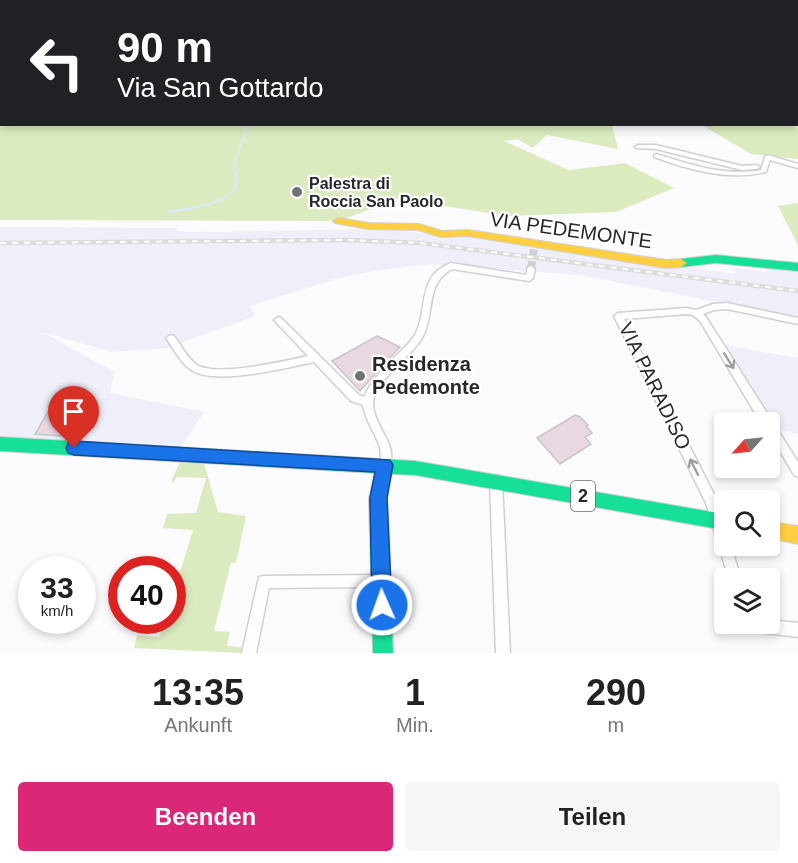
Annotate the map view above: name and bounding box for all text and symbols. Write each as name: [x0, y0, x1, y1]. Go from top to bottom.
icon: left: [18, 24, 96, 102]
text: 90 m: [117, 24, 213, 71]
text: Via San Gottardo: [117, 73, 324, 103]
place label: Palestra di Roccia San Paolo: [309, 175, 443, 210]
marker: Palestra di Roccia San Paolo: [290, 185, 304, 199]
street label: VIA PEDEMONTE: [489, 208, 653, 252]
street label: VIA PARADISO: [615, 319, 695, 453]
one-way arrow: [723, 352, 735, 369]
place label: Residenza Pedemonte: [372, 353, 480, 398]
marker: Residenza Pedemonte: [353, 369, 367, 383]
pin: [48, 386, 99, 448]
icon: arrive: [57, 395, 90, 428]
north arrow: [714, 412, 780, 478]
map controls: [714, 412, 780, 634]
one-way arrow: [688, 459, 699, 477]
road number: 2: [571, 481, 595, 511]
button: search: [714, 490, 780, 556]
speed limit sign: 40: [108, 556, 186, 634]
button: layers: [714, 568, 780, 634]
text: 33: [40, 571, 74, 604]
position arrow: [350, 573, 414, 637]
text: km/h: [41, 602, 73, 619]
text: 13:35: [152, 672, 244, 713]
text: 1: [405, 672, 425, 713]
text: 290: [586, 672, 646, 713]
text: Ankunft: [164, 714, 232, 736]
text: Min.: [396, 714, 434, 736]
text: m: [608, 714, 624, 736]
button: Beenden: [18, 782, 393, 851]
button: Teilen: [405, 782, 780, 851]

